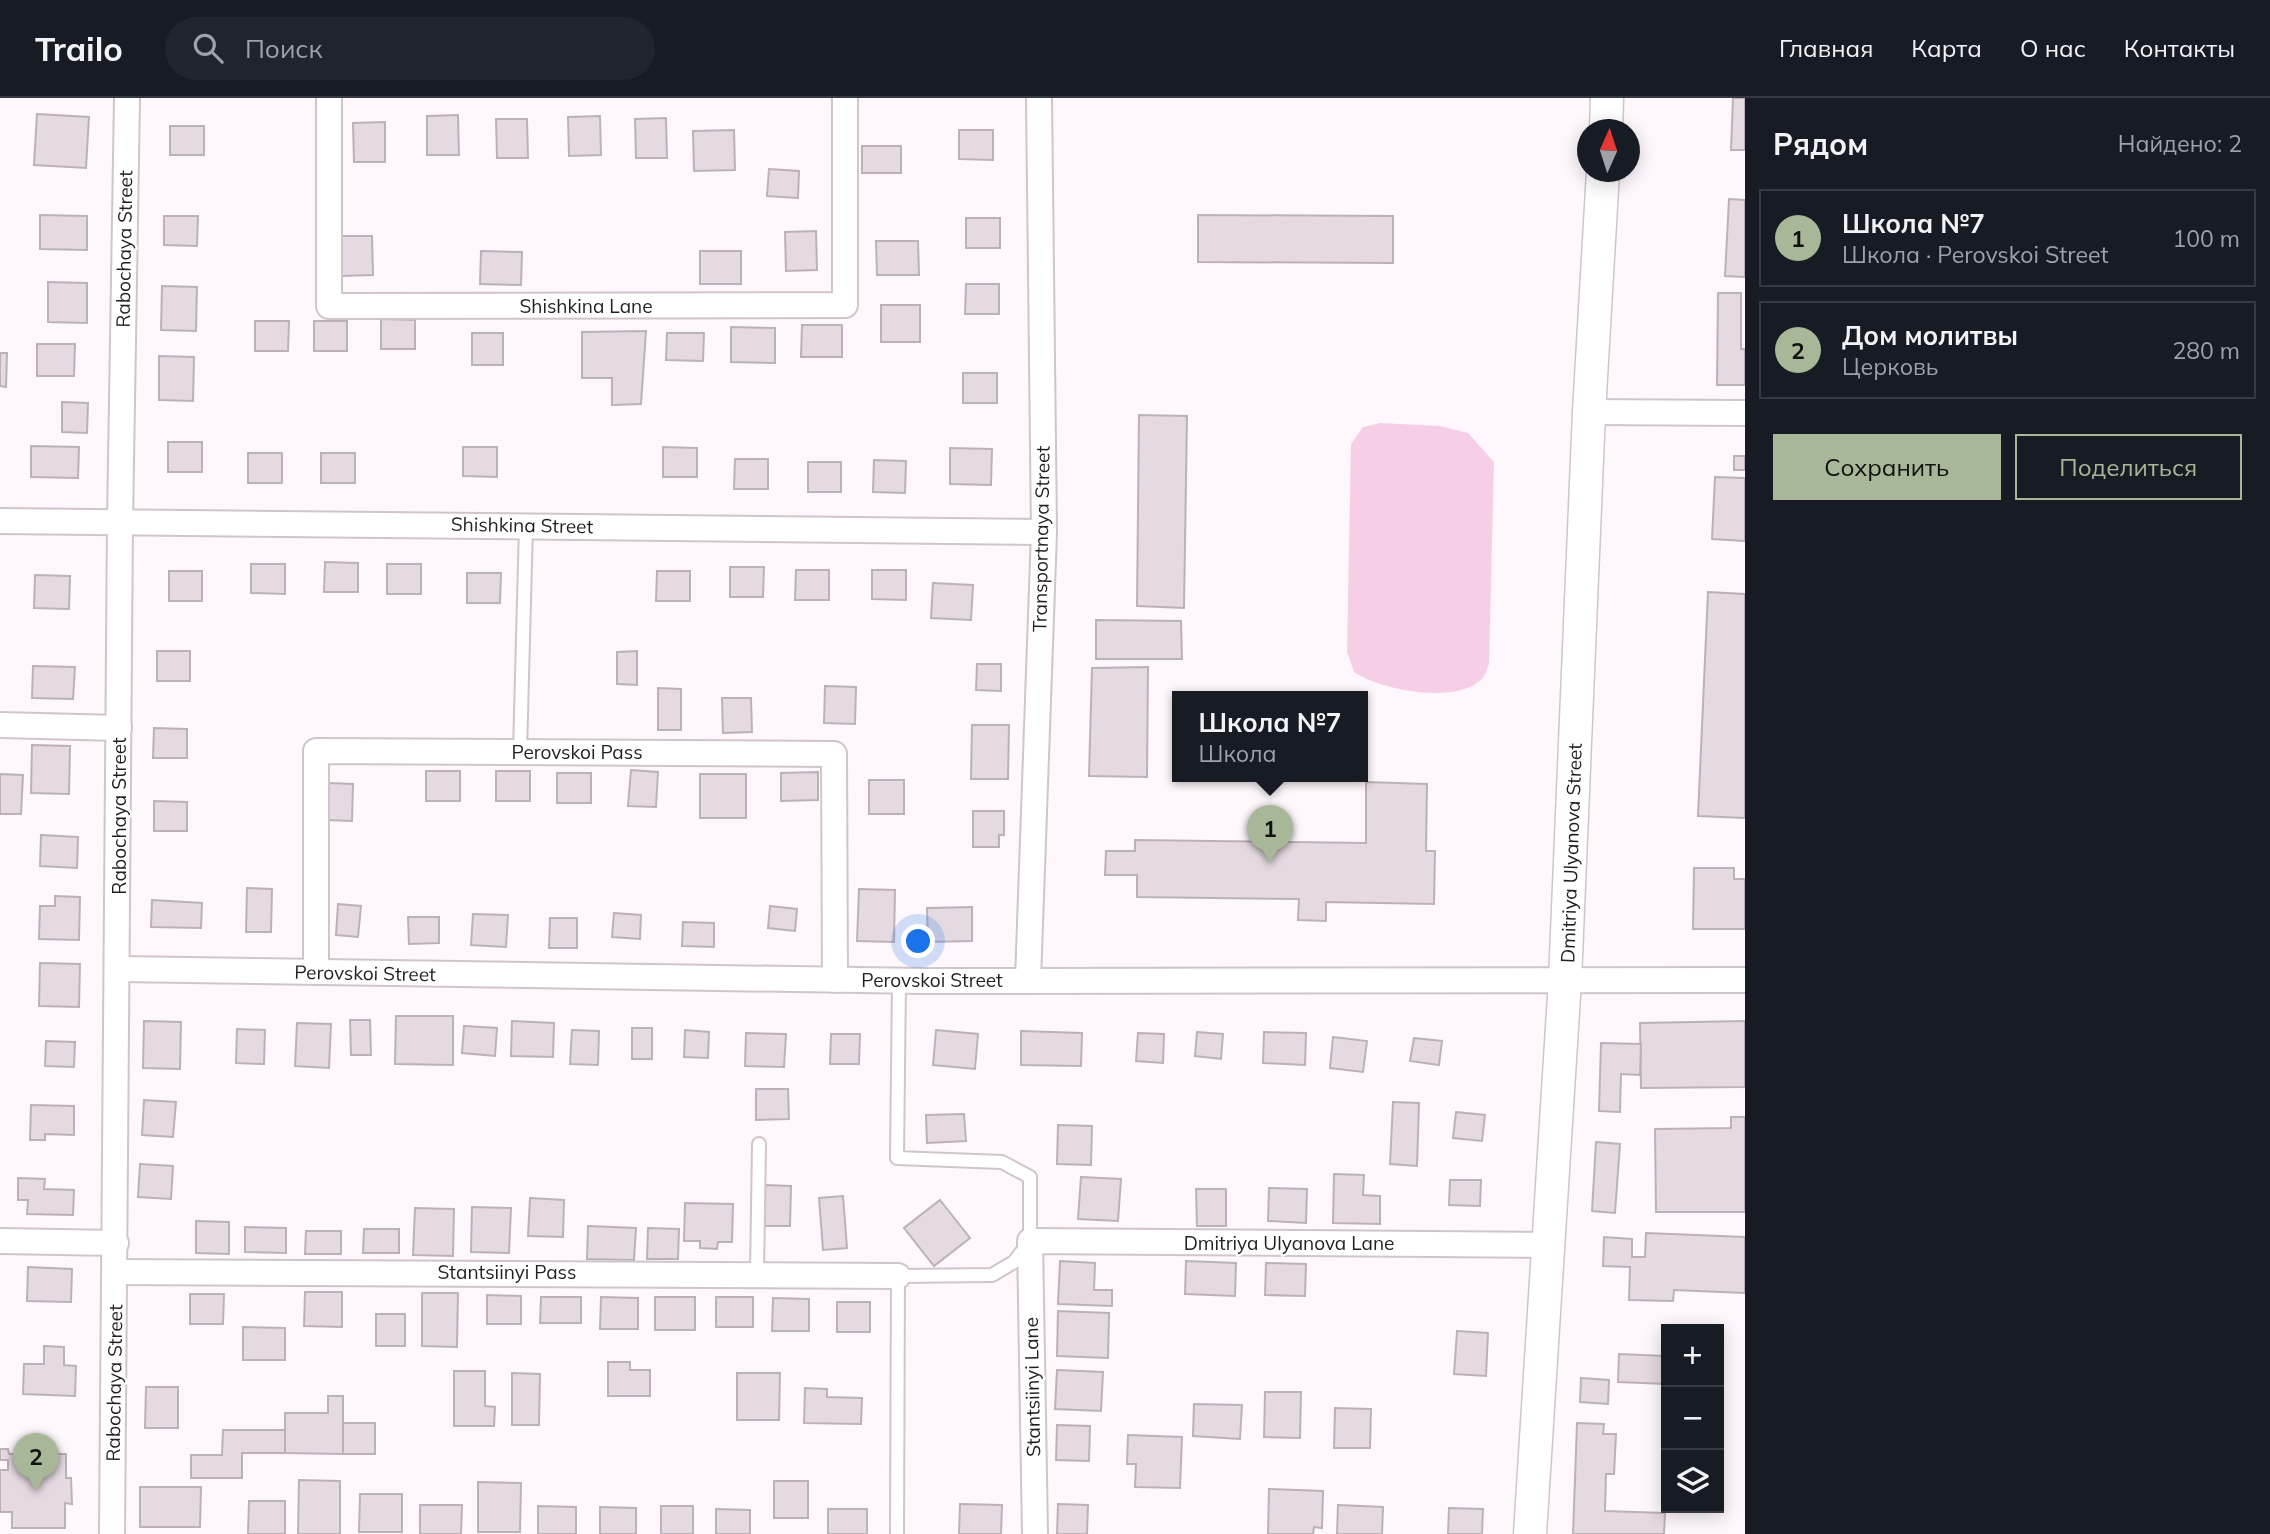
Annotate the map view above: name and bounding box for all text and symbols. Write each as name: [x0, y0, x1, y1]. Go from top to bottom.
search box: [165, 17, 655, 80]
text: Trailo: [35, 28, 123, 69]
icon: search: [189, 29, 227, 67]
text: Поиск: [245, 32, 322, 65]
text: Главная: [1779, 33, 1873, 63]
text: Карта: [1911, 33, 1982, 63]
text: О нас: [2020, 33, 2086, 63]
text: Контакты: [2124, 33, 2235, 63]
north arrow: [1577, 119, 1640, 182]
text: Рядом: [1773, 125, 1868, 163]
text: Найдено: 2: [2118, 129, 2242, 158]
street label: Rabochaya Street: [111, 170, 137, 328]
text: Школа №7: [1842, 207, 1985, 240]
text: 1: [1791, 224, 1805, 253]
text: 100 m: [2172, 224, 2240, 253]
text: Школа · Perovskoi Street: [1842, 240, 2109, 269]
street label: Shishkina Lane: [519, 294, 653, 318]
text: Дом молитвы: [1842, 319, 2018, 352]
text: 2: [1791, 336, 1805, 365]
text: 280 m: [2172, 336, 2240, 365]
text: Церковь: [1842, 352, 1938, 381]
button: Сохранить: [1773, 434, 2001, 500]
button: Поделиться: [2015, 434, 2242, 500]
street label: Transportnaya Street: [1027, 445, 1055, 632]
street label: Shishkina Street: [451, 512, 594, 538]
popup: [1172, 691, 1368, 782]
text: Школа №7: [1199, 706, 1341, 739]
street label: Rabochaya Street: [107, 737, 131, 895]
text: Школа: [1199, 739, 1276, 768]
street label: Perovskoi Pass: [511, 740, 643, 764]
street label: Dmitriya Ulyanova Street: [1555, 742, 1587, 963]
pin: 1: [1247, 805, 1293, 863]
your location: [901, 924, 935, 958]
street label: Perovskoi Street: [294, 960, 436, 986]
street label: Perovskoi Street: [861, 968, 1003, 992]
street label: Dmitriya Ulyanova Lane: [1184, 1231, 1394, 1255]
street label: Stantsiinyi Pass: [438, 1260, 576, 1284]
street label: Rabochaya Street: [101, 1304, 127, 1462]
street label: Stantsiinyi Lane: [1019, 1317, 1045, 1457]
map controls: [1661, 1324, 1724, 1513]
button: +: [1661, 1324, 1724, 1387]
button: −: [1661, 1387, 1724, 1450]
pin: 2: [13, 1433, 59, 1491]
button: layers: [1661, 1450, 1724, 1513]

